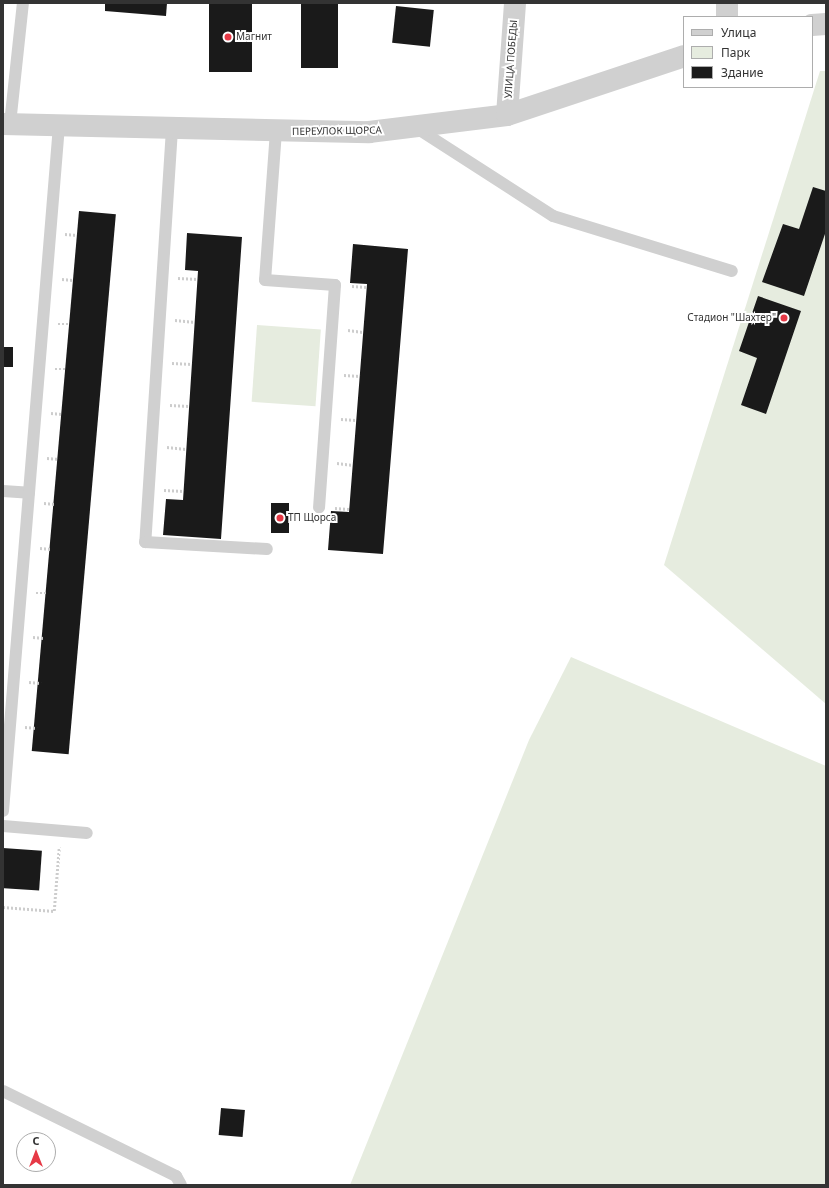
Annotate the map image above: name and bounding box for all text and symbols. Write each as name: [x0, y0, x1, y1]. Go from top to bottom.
legend: [683, 16, 813, 88]
street label: УЛИЦА ПОБЕДЫ: [502, 19, 520, 99]
text: Улица: [721, 24, 756, 41]
place label: Магнит: [236, 31, 272, 43]
marker: Магнит: [223, 32, 233, 42]
text: Парк: [721, 44, 750, 61]
text: Здание: [721, 64, 763, 81]
street label: ПЕРЕУЛОК ЩОРСА: [292, 124, 382, 138]
place label: Стадион "Шахтер": [687, 312, 776, 324]
marker: Стадион "Шахтер": [779, 313, 789, 323]
place label: ТП Щорса: [288, 512, 336, 524]
marker: ТП Щорса: [275, 513, 285, 523]
north arrow: [16, 1132, 56, 1172]
text: С: [32, 1133, 40, 1148]

